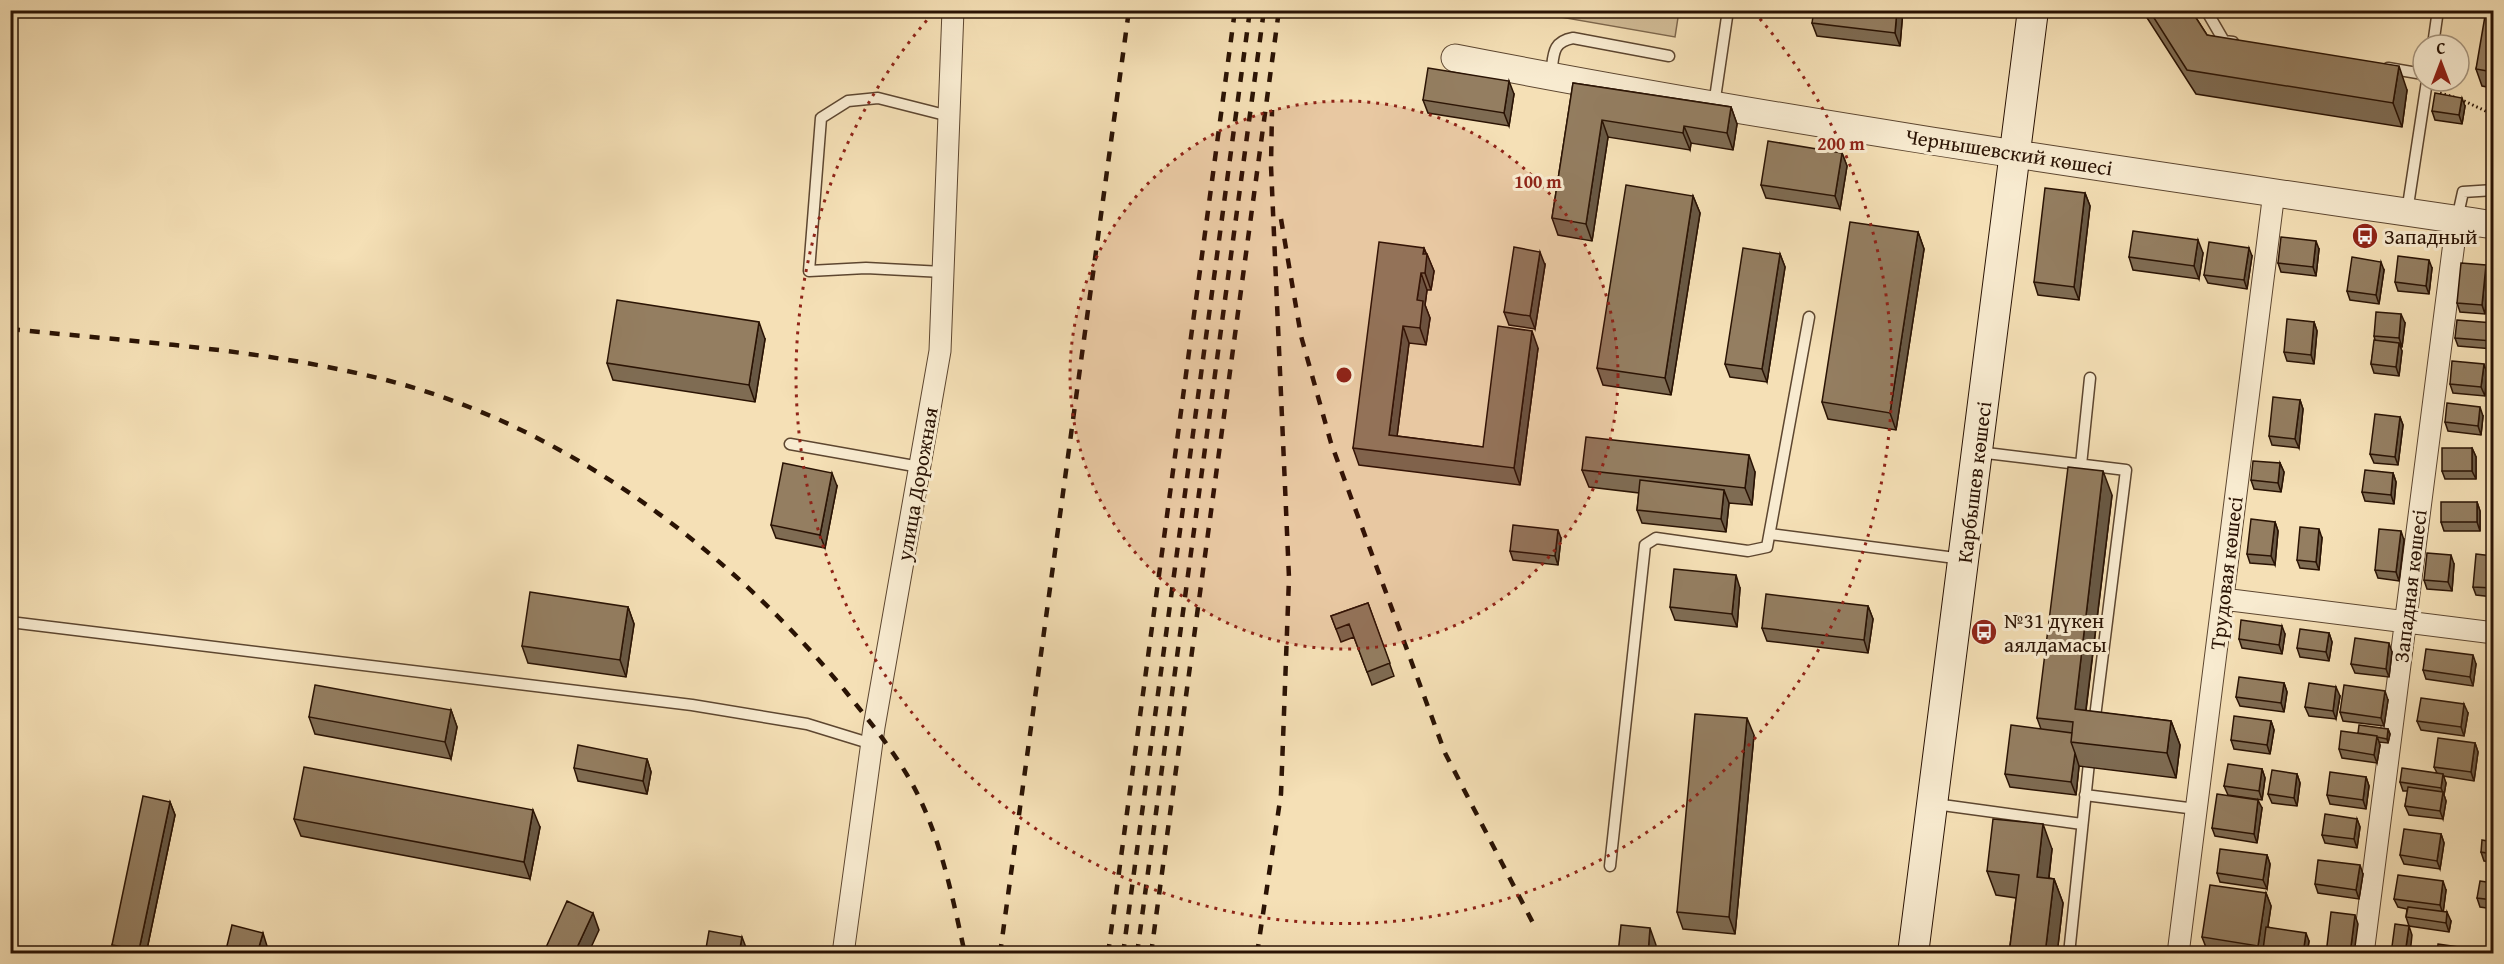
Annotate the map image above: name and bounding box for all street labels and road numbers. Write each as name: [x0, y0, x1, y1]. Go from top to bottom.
street label: Чернышевский көшесі: [1903, 120, 2115, 184]
street label: Карбышев көшесі: [1949, 399, 1999, 565]
street label: улица Дорожная: [888, 404, 946, 564]
street label: Трудовая көшесі: [2201, 495, 2251, 651]
street label: Западная көшесі: [2385, 507, 2435, 664]

